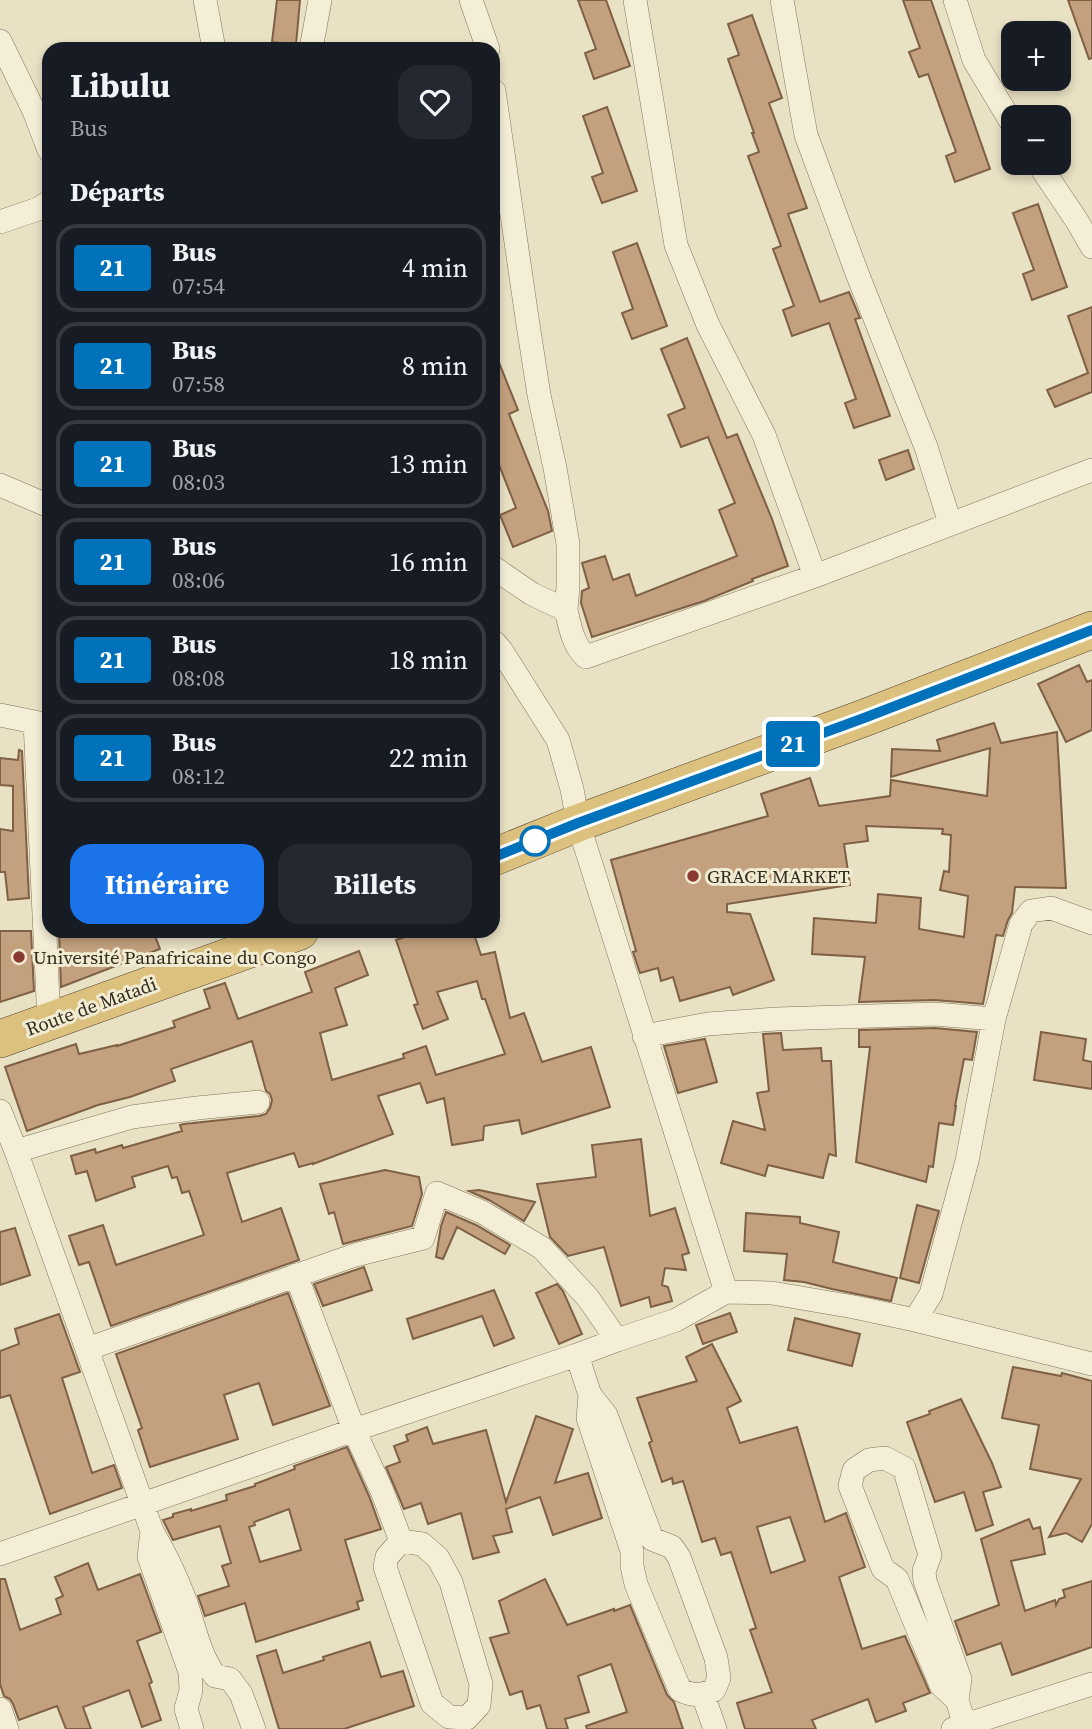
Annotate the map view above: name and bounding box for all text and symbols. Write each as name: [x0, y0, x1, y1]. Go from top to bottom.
map controls: [1001, 21, 1071, 175]
button: +: [1001, 21, 1071, 91]
text: Libulu: [70, 63, 170, 108]
button: heart: [398, 65, 472, 139]
button: −: [1001, 105, 1071, 175]
text: Bus: [70, 112, 107, 144]
text: Départs: [70, 174, 165, 210]
text: Bus: [172, 234, 216, 270]
text: 4 min: [402, 250, 468, 286]
text: 21: [99, 251, 126, 284]
text: 07:54: [172, 270, 225, 302]
text: Bus: [172, 332, 216, 368]
text: 8 min: [402, 348, 468, 384]
text: 21: [99, 349, 126, 382]
text: 07:58: [172, 368, 225, 400]
text: Bus: [172, 430, 216, 466]
text: 13 min: [389, 446, 468, 482]
text: 21: [99, 447, 126, 480]
text: 08:03: [172, 466, 225, 498]
text: Bus: [172, 528, 216, 564]
text: 16 min: [389, 544, 468, 580]
text: 21: [99, 545, 126, 578]
text: 08:06: [172, 564, 225, 596]
text: Bus: [172, 626, 216, 662]
text: 18 min: [389, 642, 468, 678]
text: 21: [99, 643, 126, 676]
text: 08:08: [172, 662, 225, 694]
line badge: 21: [762, 721, 824, 767]
text: Bus: [172, 724, 216, 760]
text: 21: [780, 727, 806, 760]
text: 22 min: [389, 740, 468, 776]
text: 21: [99, 741, 126, 774]
text: 08:12: [172, 760, 225, 792]
unlabelled marker: [520, 826, 550, 856]
button: Itinéraire: [70, 844, 264, 924]
button: Billets: [278, 844, 472, 924]
place label: GRACE MARKET: [707, 863, 850, 889]
marker: GRACE MARKET: [685, 868, 701, 884]
place label: Université Panafricaine du Congo: [33, 944, 317, 970]
marker: Université Panafricaine du Congo: [11, 949, 27, 965]
street label: Route de Matadi: [22, 970, 160, 1042]

